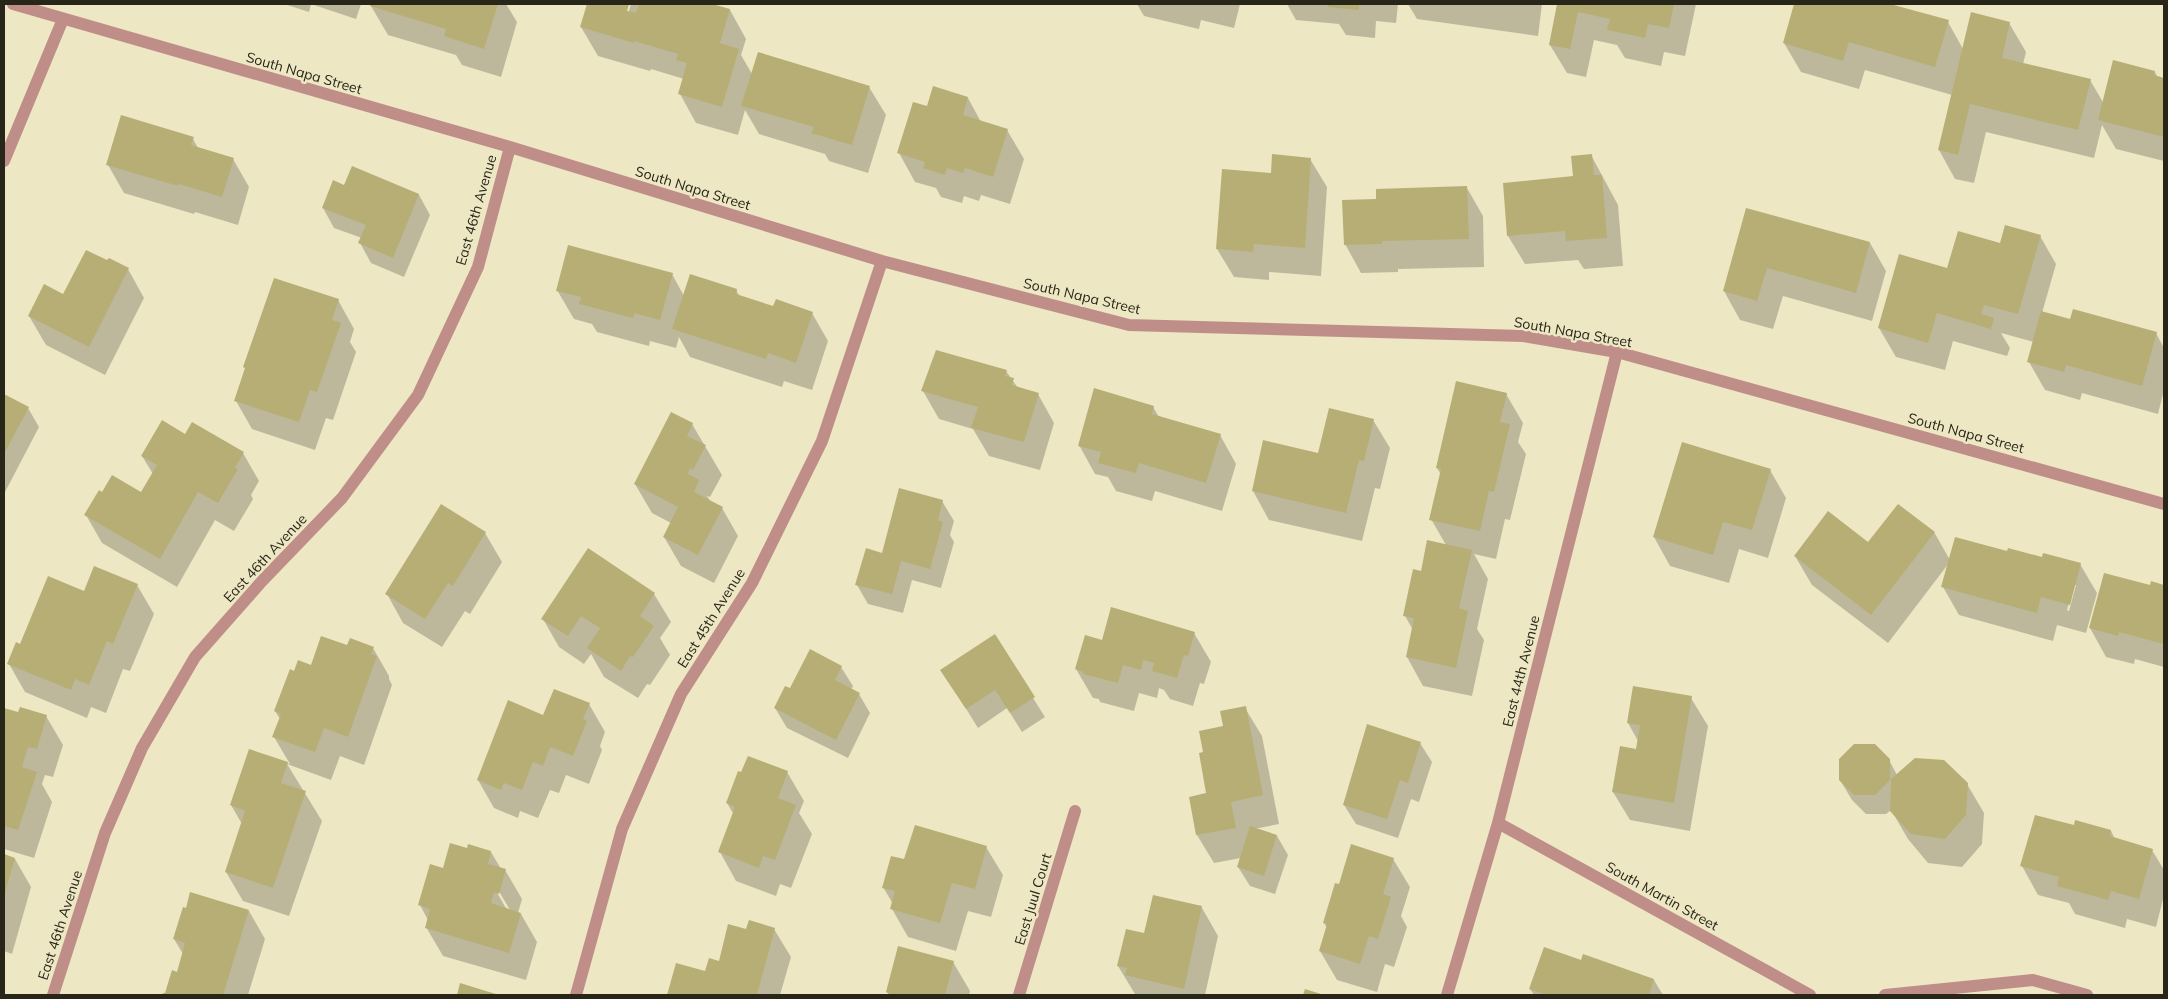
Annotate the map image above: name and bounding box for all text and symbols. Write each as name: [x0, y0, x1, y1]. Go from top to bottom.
street label: South Napa Street: [244, 48, 364, 98]
street label: East 46th Avenue: [452, 153, 500, 267]
street label: South Napa Street: [633, 162, 753, 214]
street label: South Napa Street: [1022, 274, 1142, 318]
street label: South Napa Street: [1513, 313, 1634, 351]
street label: South Napa Street: [1906, 409, 2026, 457]
street label: East 46th Avenue: [219, 510, 311, 606]
street label: East 45th Avenue: [673, 565, 749, 671]
street label: East 44th Avenue: [1498, 613, 1544, 729]
street label: East Juul Court: [1010, 851, 1056, 947]
street label: South Martin Street: [1602, 858, 1722, 935]
street label: East 46th Avenue: [34, 868, 86, 982]

